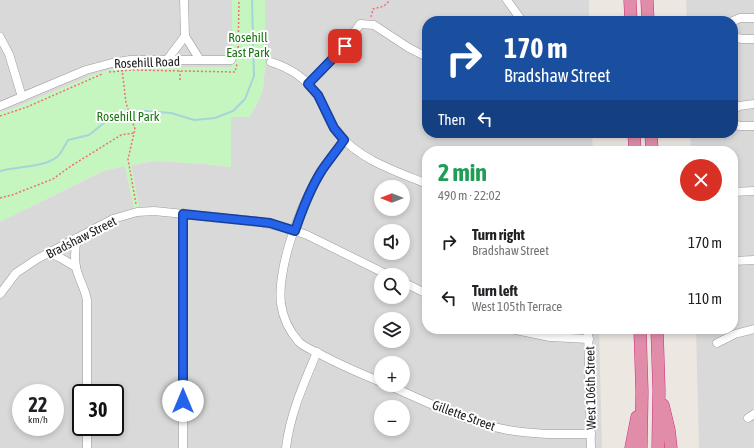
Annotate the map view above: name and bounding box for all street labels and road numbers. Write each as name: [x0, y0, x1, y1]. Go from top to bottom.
street label: Rosehill Road: [114, 54, 180, 71]
street label: Bradshaw Street: [44, 213, 119, 262]
street label: West 106th Street: [582, 346, 599, 430]
street label: Gillette Street: [430, 397, 498, 434]

